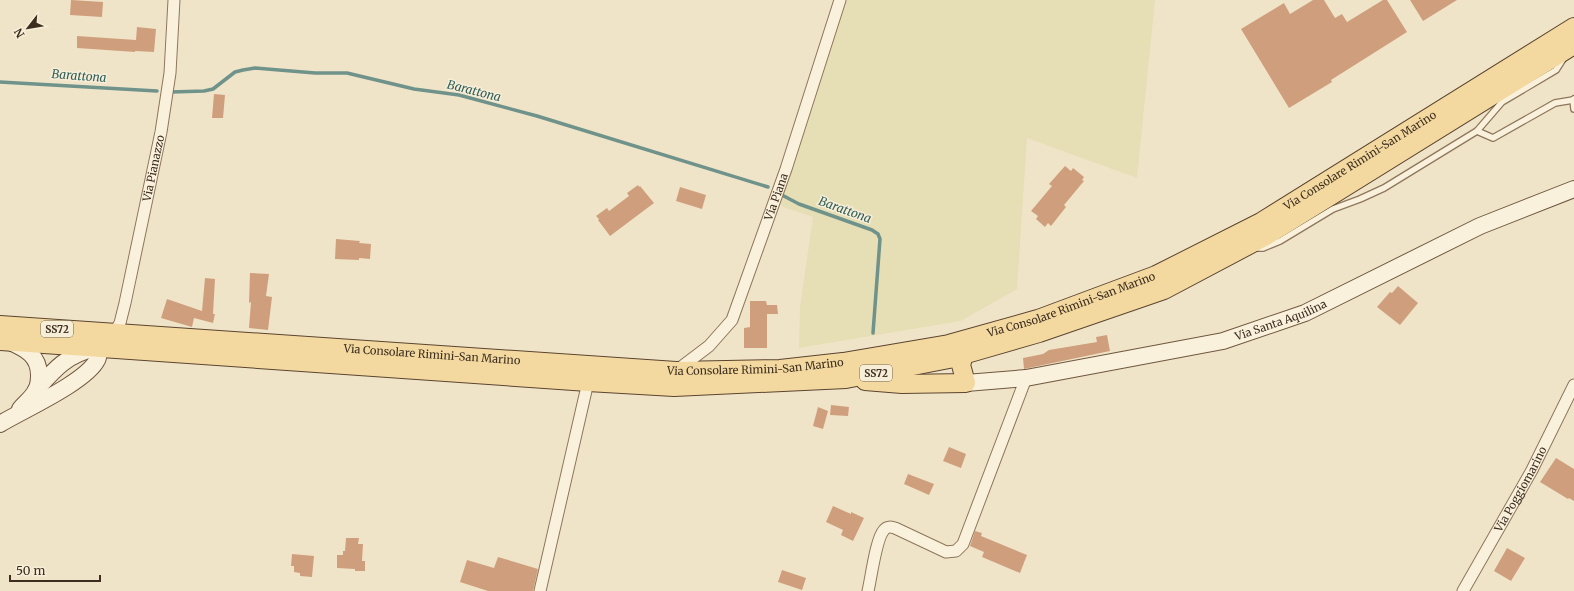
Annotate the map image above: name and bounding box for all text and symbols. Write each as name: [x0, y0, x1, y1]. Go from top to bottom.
north arrow: [8, 8, 48, 48]
text: N: [11, 26, 28, 40]
water label: Barattona: [51, 66, 107, 85]
water label: Barattona: [446, 77, 503, 104]
street label: Via Consolare Rimini-San Marino: [1280, 107, 1439, 214]
street label: Via Pianazzo: [139, 133, 167, 204]
street label: Via Piana: [761, 171, 791, 223]
water label: Barattona: [817, 193, 874, 226]
street label: Via Consolare Rimini-San Marino: [985, 269, 1158, 340]
street label: Via Santa Aquilina: [1232, 296, 1329, 344]
road number: SS72: [41, 321, 73, 337]
street label: Via Consolare Rimini-San Marino: [342, 341, 521, 367]
street label: Via Consolare Rimini-San Marino: [665, 355, 845, 378]
road number: SS72: [860, 365, 892, 381]
street label: Via Poggiomarino: [1491, 444, 1550, 535]
scale bar: [10, 557, 100, 583]
text: 50 m: [16, 563, 45, 578]

